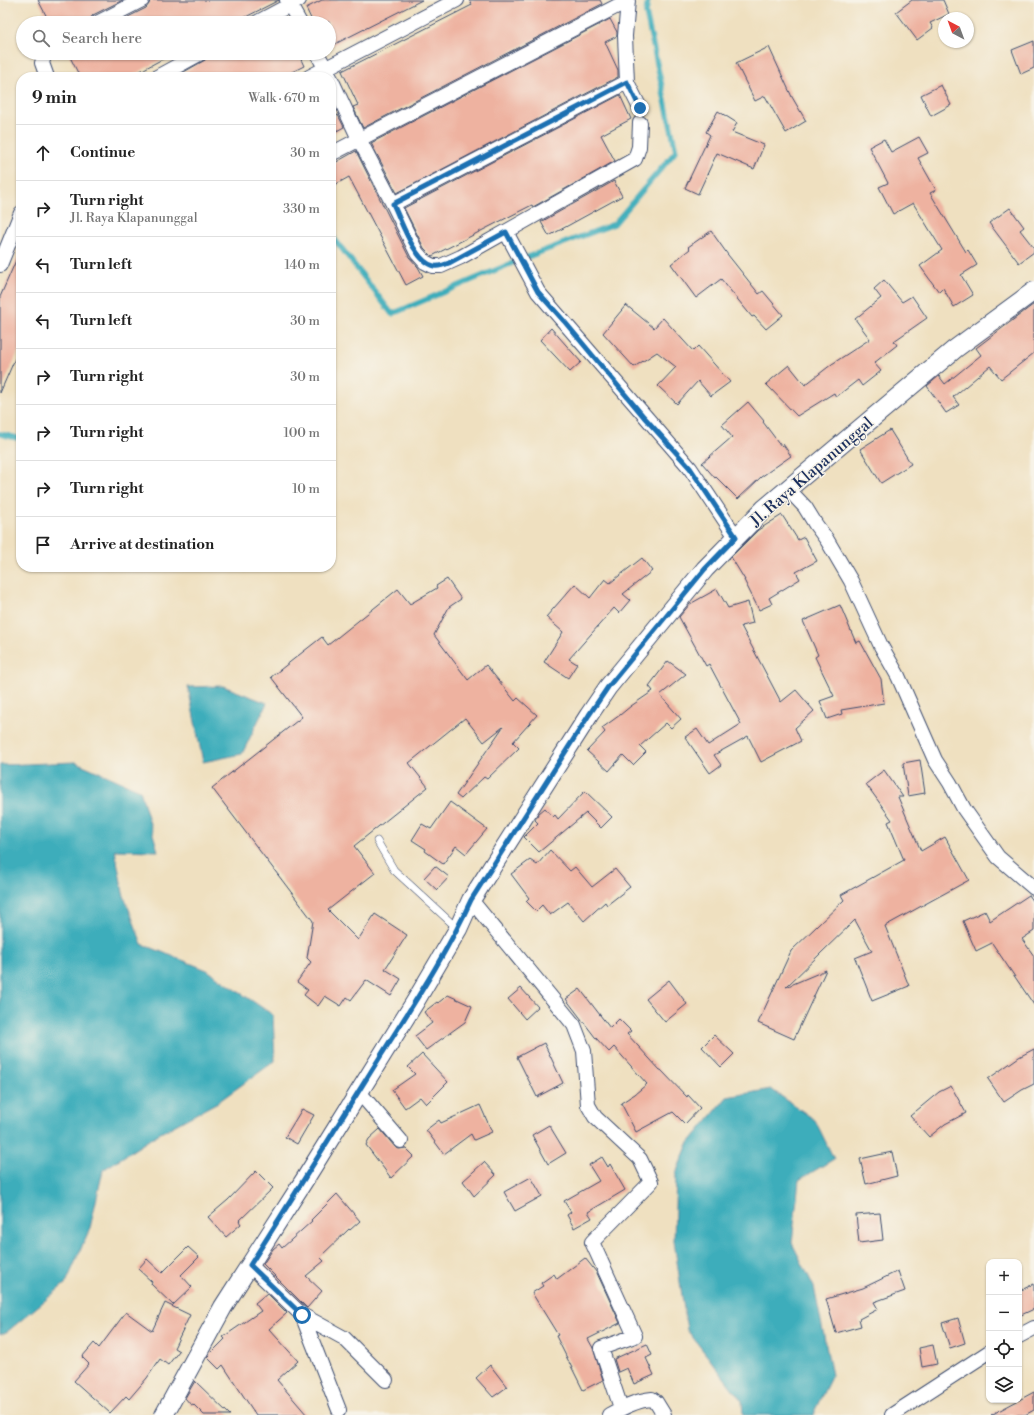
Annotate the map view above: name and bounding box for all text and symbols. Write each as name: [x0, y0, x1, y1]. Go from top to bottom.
north arrow: [938, 12, 974, 48]
search box: [16, 16, 336, 60]
icon: search: [30, 27, 52, 49]
text: Search here: [62, 29, 142, 48]
text: 9 min: [32, 87, 77, 109]
text: Walk · 670 m: [248, 90, 320, 106]
route end: [631, 99, 649, 117]
icon: ahead: [32, 142, 54, 164]
text: Continue: [70, 143, 135, 162]
text: 30 m: [290, 145, 320, 161]
text: Turn right: [70, 191, 144, 210]
icon: right: [32, 198, 54, 220]
text: 330 m: [283, 201, 320, 217]
text: Jl. Raya Klapanunggal: [70, 210, 198, 226]
icon: left: [32, 254, 54, 276]
text: Turn left: [70, 255, 132, 274]
text: 140 m: [284, 257, 320, 273]
icon: left: [32, 310, 54, 332]
text: Turn left: [70, 311, 132, 330]
text: 30 m: [290, 313, 320, 329]
icon: right: [32, 366, 54, 388]
text: Turn right: [70, 367, 144, 386]
text: 30 m: [290, 369, 320, 385]
street label: Jl. Raya Klapanunggal: [745, 413, 878, 531]
icon: right: [32, 422, 54, 444]
text: Turn right: [70, 423, 144, 442]
text: 100 m: [284, 425, 320, 441]
icon: right: [32, 478, 54, 500]
text: Turn right: [70, 479, 144, 498]
text: 10 m: [292, 481, 320, 497]
icon: arrive: [32, 534, 54, 556]
text: Arrive at destination: [70, 535, 214, 554]
map controls: [986, 1259, 1022, 1403]
button: +: [986, 1259, 1022, 1295]
button: −: [986, 1295, 1022, 1331]
route start: [293, 1306, 311, 1324]
button: locate: [986, 1331, 1022, 1367]
button: layers: [986, 1367, 1022, 1403]

